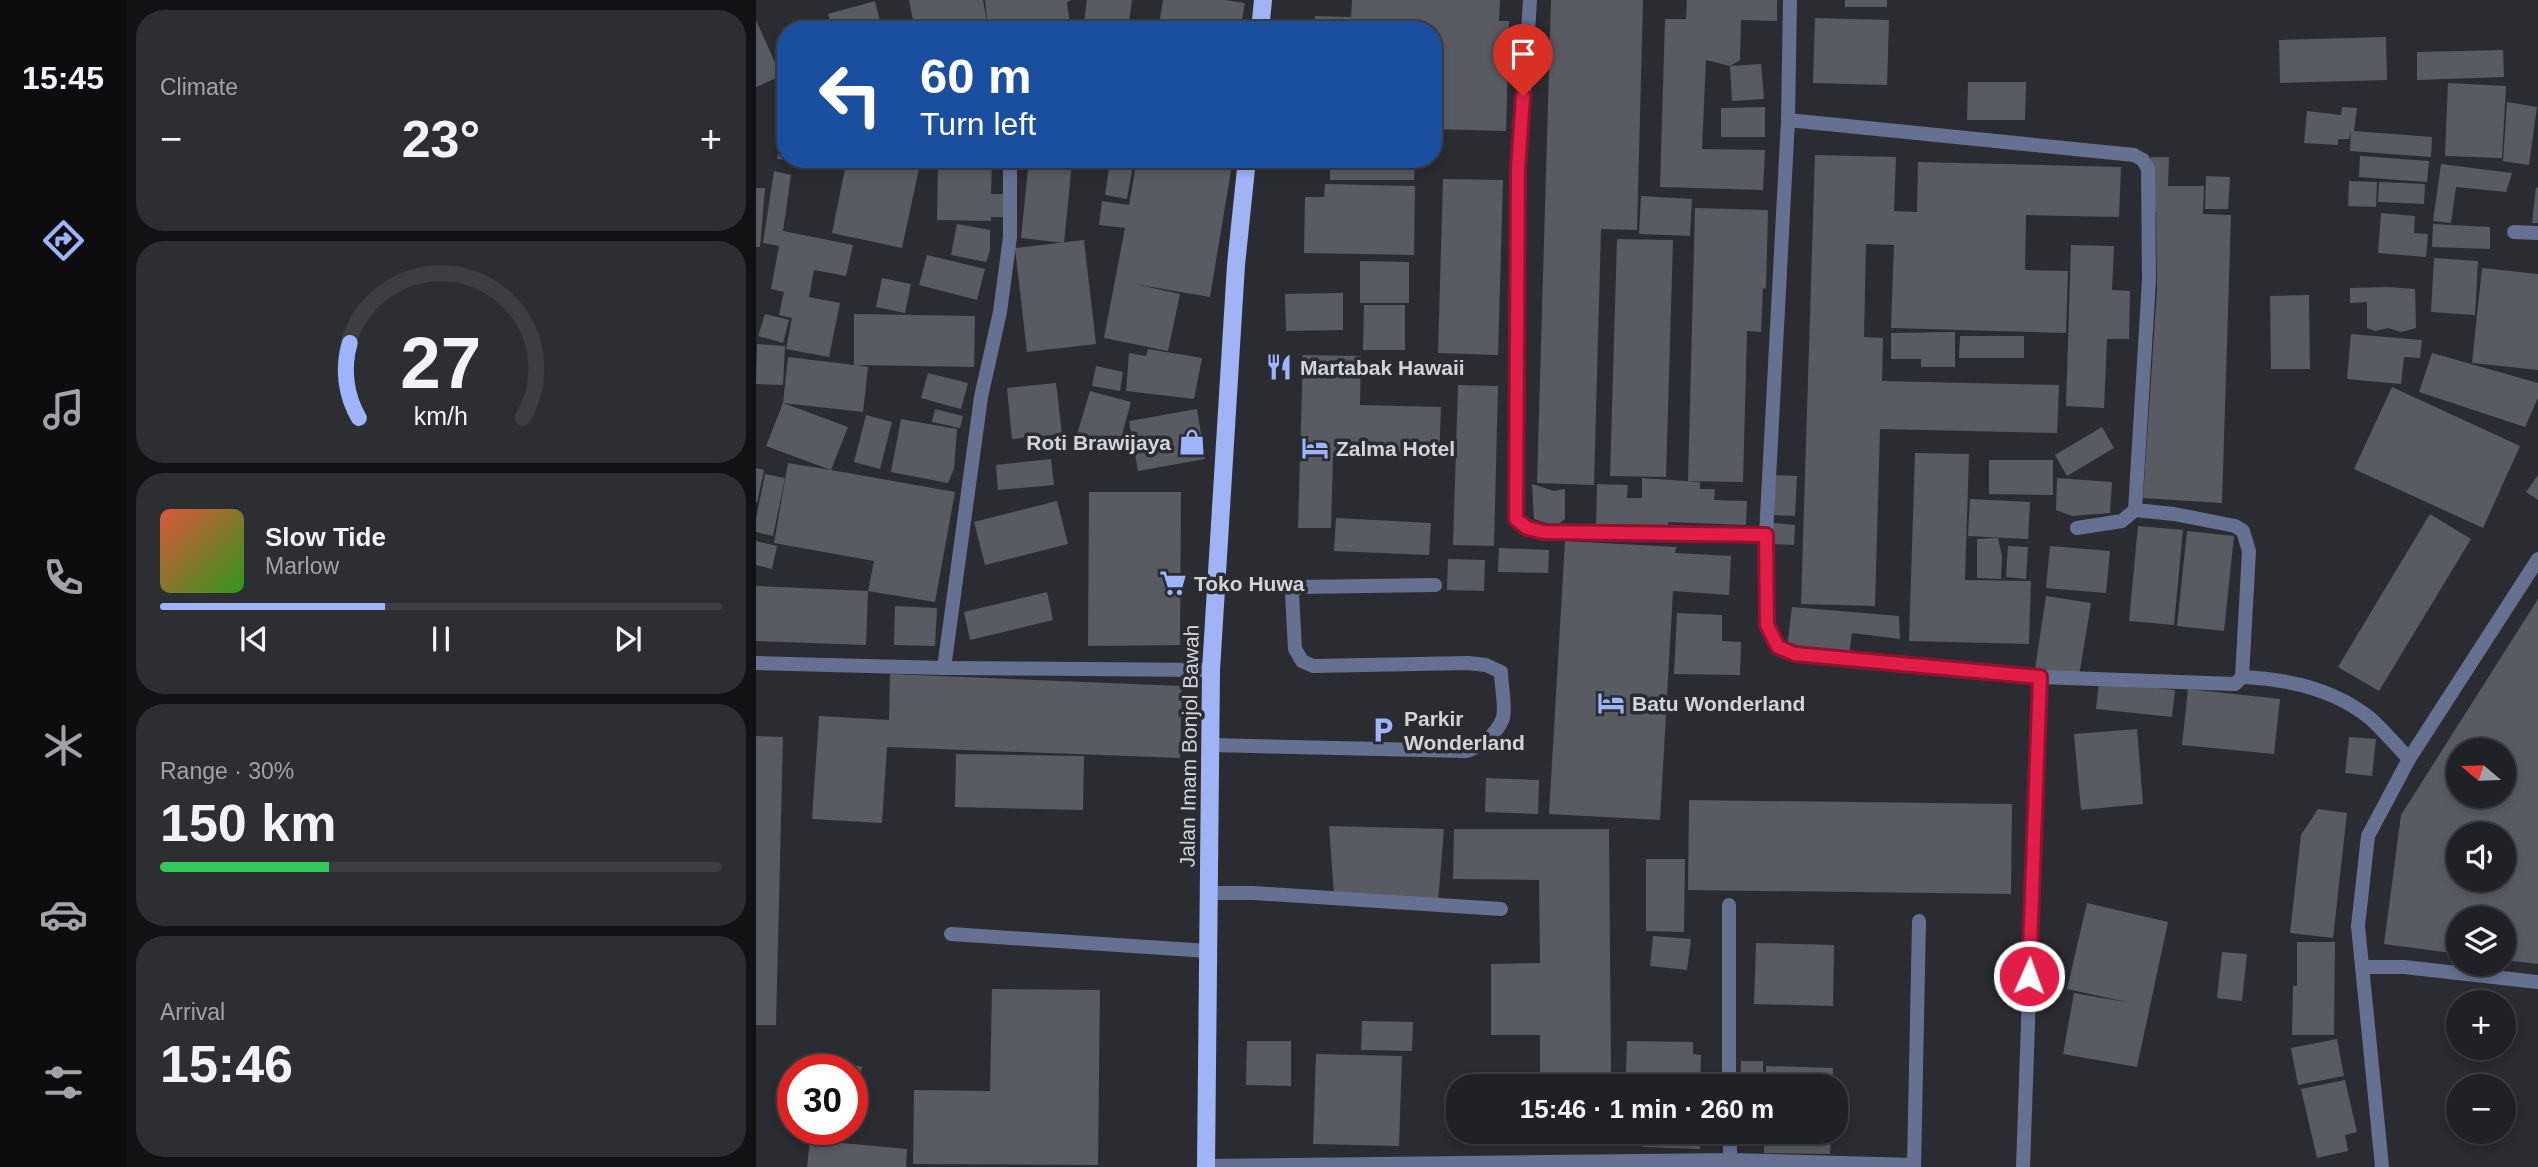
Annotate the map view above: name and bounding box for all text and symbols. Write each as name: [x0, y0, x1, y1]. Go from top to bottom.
pin: [1493, 24, 1553, 96]
icon: arrive: [1504, 35, 1542, 73]
icon: left: [805, 49, 896, 140]
text: 60 m: [920, 49, 1032, 103]
text: 15:45: [22, 60, 104, 96]
text: Climate: [160, 74, 238, 100]
text: Turn left: [920, 106, 1036, 142]
text: 23°: [402, 110, 480, 168]
text: −: [160, 118, 182, 160]
text: +: [700, 118, 722, 160]
icon: directions: [39, 216, 88, 265]
text: 27: [401, 323, 481, 404]
restaurant icon: Martabak Hawaii: [1264, 352, 1294, 382]
place label: Martabak Hawaii: [1300, 356, 1465, 379]
icon: music: [39, 385, 88, 434]
text: km/h: [414, 402, 468, 430]
shop icon: Roti Brawijaya: [1177, 427, 1207, 457]
place label: Roti Brawijaya: [1026, 431, 1171, 454]
hotel icon: Zalma Hotel: [1300, 433, 1330, 463]
place label: Zalma Hotel: [1336, 437, 1455, 460]
text: Slow Tide: [265, 522, 386, 552]
icon: phone: [39, 553, 88, 602]
text: Marlow: [265, 553, 339, 579]
supermarket icon: Toko Huwa: [1158, 568, 1188, 598]
place label: Toko Huwa: [1194, 572, 1305, 595]
icon: previous: [235, 620, 273, 658]
icon: pause: [422, 620, 460, 658]
icon: next: [609, 620, 647, 658]
street label: Jalan Imam Bonjol Bawah: [1175, 624, 1203, 868]
hotel icon: Batu Wonderland: [1596, 688, 1626, 718]
place label: Batu Wonderland: [1632, 692, 1805, 715]
place label: Parkir Wonderland: [1404, 707, 1525, 754]
parking icon: Parkir Wonderland: [1368, 715, 1398, 745]
icon: climate: [39, 721, 88, 770]
north arrow: [2446, 738, 2516, 808]
map controls: [2446, 738, 2516, 1144]
text: Range · 30%: [160, 758, 294, 784]
text: 150 km: [160, 794, 336, 852]
button: sound: [2446, 822, 2516, 892]
icon: car: [39, 890, 88, 939]
button: layers: [2446, 906, 2516, 976]
position arrow: [1992, 939, 2066, 1013]
button: +: [2446, 990, 2516, 1060]
text: Arrival: [160, 999, 225, 1025]
text: 15:46: [160, 1035, 293, 1093]
speed limit sign: 30: [777, 1054, 868, 1145]
icon: filters: [39, 1058, 88, 1107]
button: −: [2446, 1074, 2516, 1144]
text: 15:46 · 1 min · 260 m: [1520, 1094, 1774, 1124]

